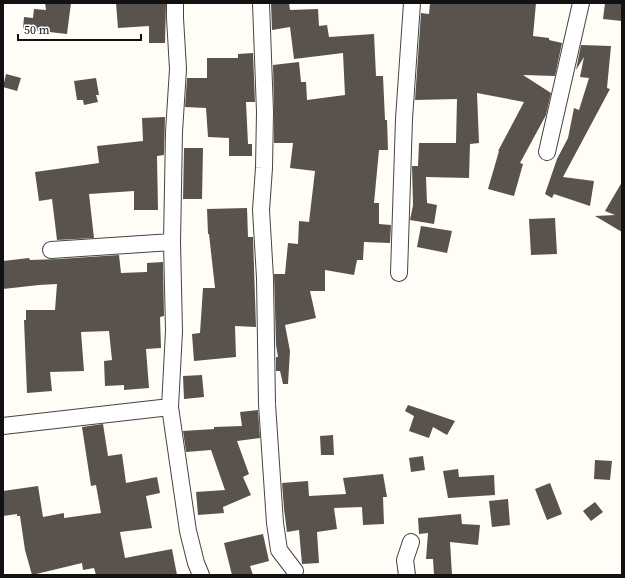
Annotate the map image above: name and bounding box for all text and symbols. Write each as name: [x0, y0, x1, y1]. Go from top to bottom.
scale bar: [18, 16, 141, 42]
text: 50 m: [24, 22, 50, 38]

